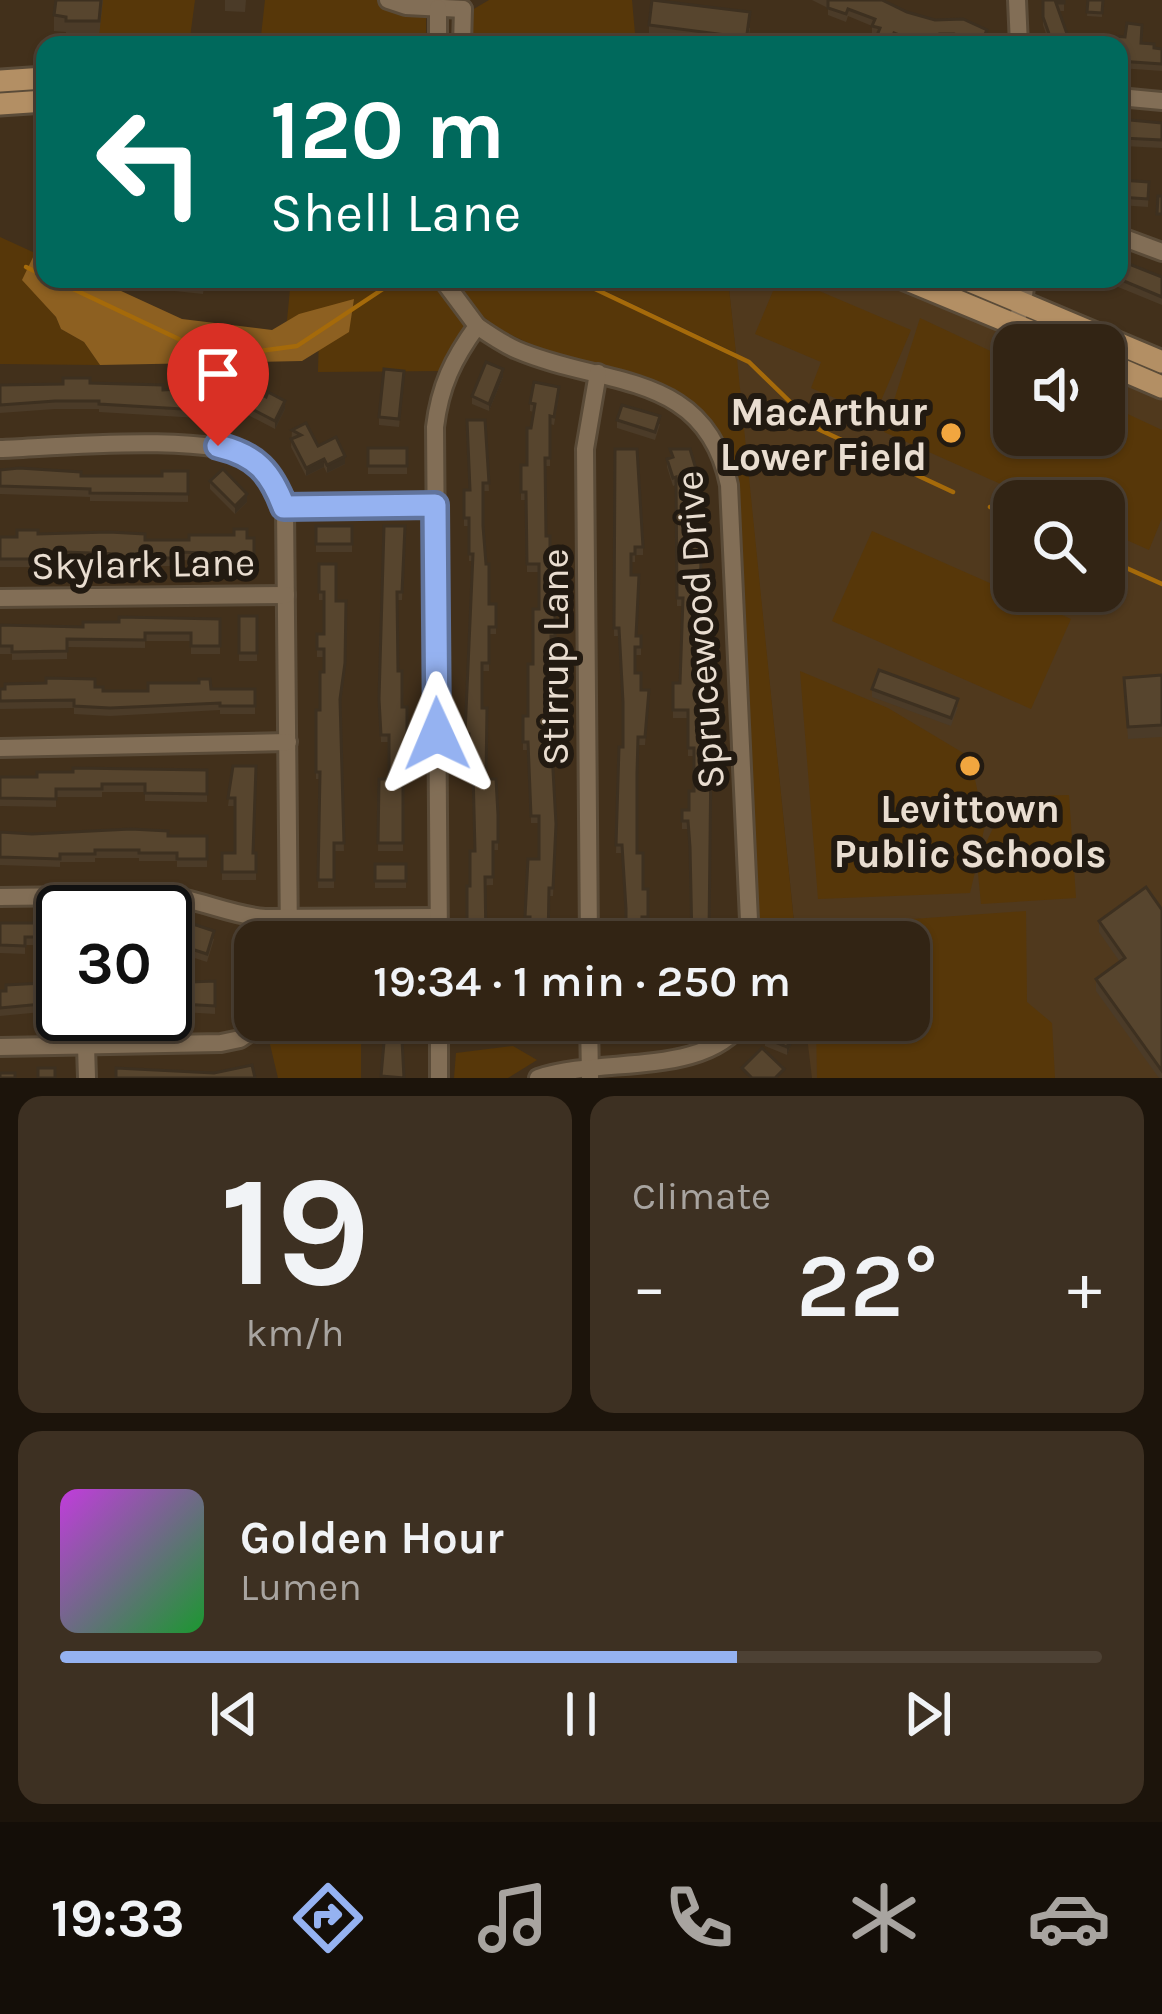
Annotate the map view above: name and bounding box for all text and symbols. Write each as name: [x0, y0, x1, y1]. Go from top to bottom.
text: 120 m: [270, 81, 505, 179]
icon: left: [72, 84, 228, 240]
text: Shell Lane: [270, 181, 521, 245]
pin: [167, 323, 269, 446]
map controls: [993, 324, 1125, 612]
button: sound: [993, 324, 1125, 456]
icon: arrive: [185, 341, 251, 407]
place label: MacArthur Lower Field: [720, 389, 928, 480]
marker: MacArthur Lower Field: [938, 420, 964, 446]
street label: Sprucewood Drive: [666, 469, 734, 790]
button: search: [993, 480, 1125, 612]
street label: Skylark Lane: [31, 539, 255, 589]
street label: Stirrup Lane: [532, 549, 578, 766]
position arrow: [374, 671, 500, 797]
marker: Levittown Public Schools: [957, 753, 983, 779]
place label: Levittown Public Schools: [834, 786, 1106, 877]
speed limit sign: 30: [36, 885, 192, 1041]
text: 19:34 · 1 min · 250 m: [373, 955, 791, 1007]
text: 19: [220, 1141, 370, 1323]
text: Climate: [632, 1173, 771, 1219]
text: 22°: [796, 1233, 938, 1339]
text: −: [632, 1248, 667, 1326]
text: +: [1067, 1248, 1102, 1326]
text: km/h: [246, 1310, 344, 1356]
text: Golden Hour: [240, 1512, 504, 1564]
text: Lumen: [240, 1564, 362, 1610]
icon: previous: [201, 1681, 267, 1747]
icon: pause: [548, 1681, 614, 1747]
icon: next: [895, 1681, 961, 1747]
icon: directions: [286, 1876, 370, 1960]
icon: music: [471, 1876, 555, 1960]
icon: phone: [657, 1876, 741, 1960]
icon: climate: [842, 1876, 926, 1960]
icon: car: [1027, 1876, 1111, 1960]
text: 19:33: [51, 1886, 185, 1950]

